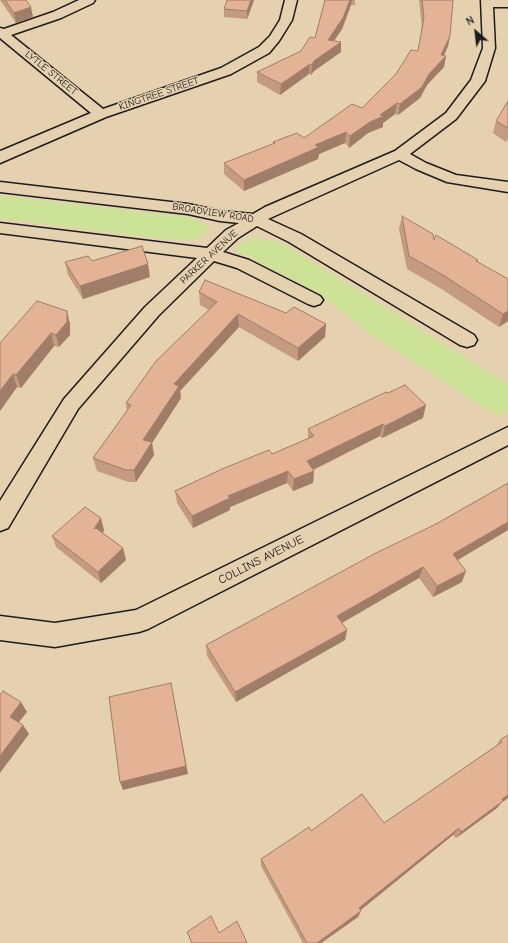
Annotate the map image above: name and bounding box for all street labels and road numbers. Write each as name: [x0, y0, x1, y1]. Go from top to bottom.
street label: LYTLE STREET: [22, 48, 80, 98]
street label: KINGTREE STREET: [117, 75, 201, 113]
street label: BROADVIEW ROAD: [171, 201, 255, 225]
street label: PARKER AVENUE: [178, 227, 240, 287]
street label: COLLINS AVENUE: [216, 532, 306, 588]

